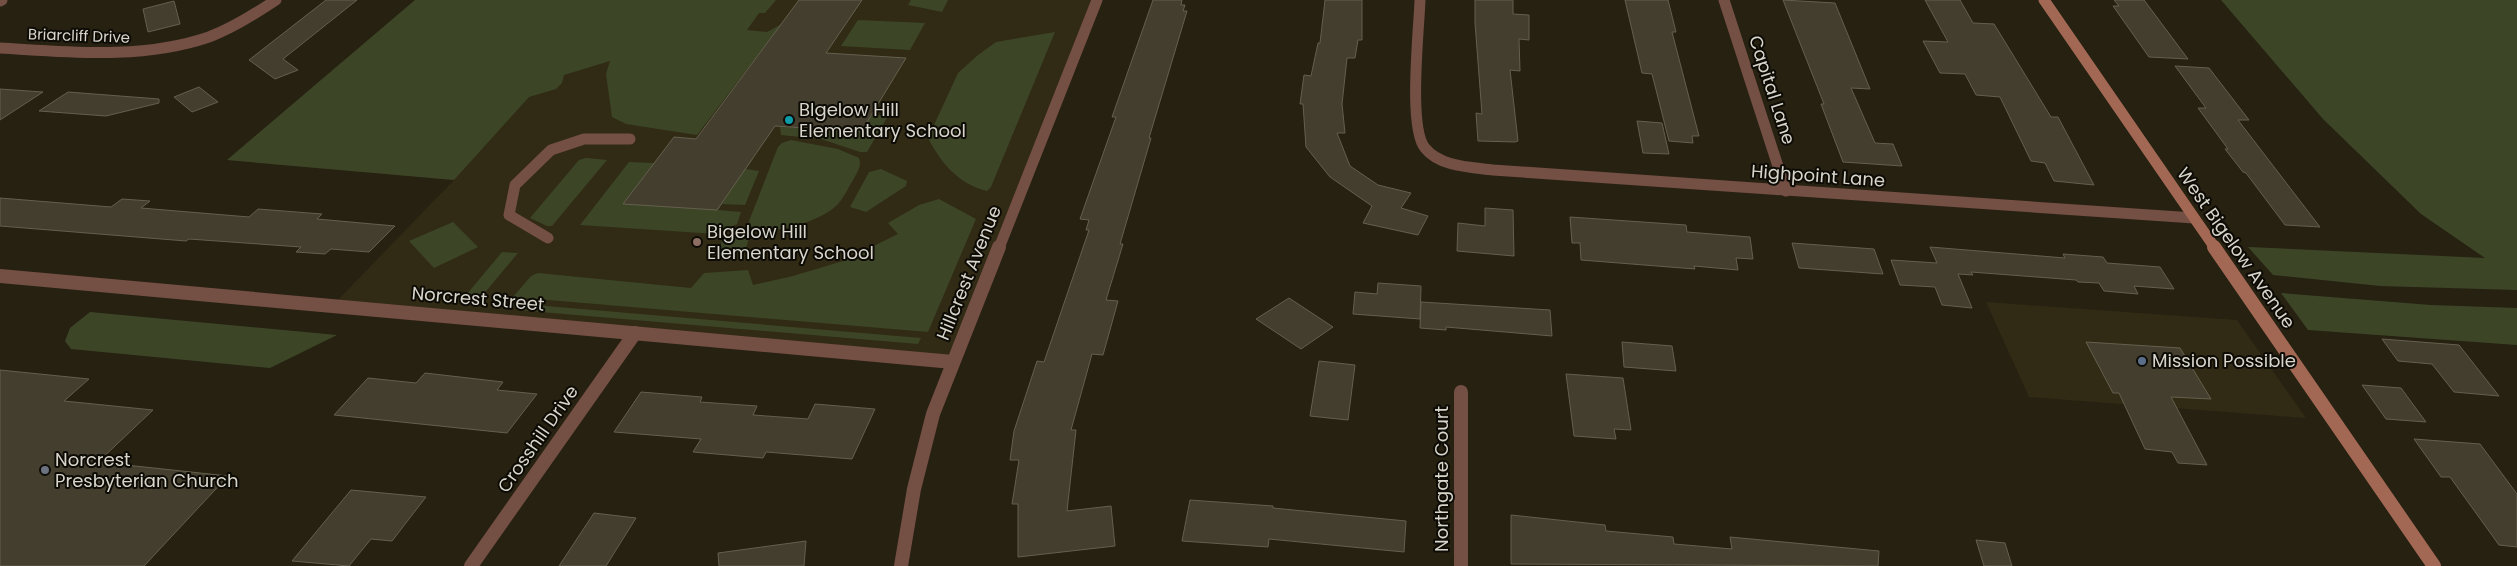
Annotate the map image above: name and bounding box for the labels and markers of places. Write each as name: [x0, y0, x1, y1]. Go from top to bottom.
place label: BIgelow Hill Elementary School: [799, 97, 966, 143]
marker: BIgelow Hill Elementary School: [783, 114, 795, 126]
place label: Bigelow Hill Elementary School: [707, 219, 874, 265]
marker: Bigelow Hill Elementary School: [691, 236, 703, 248]
place label: Mission Possible: [2152, 348, 2296, 373]
marker: Mission Possible: [2136, 355, 2148, 367]
place label: Norcrest Presbyterian Church: [55, 447, 238, 493]
marker: Norcrest Presbyterian Church: [39, 464, 51, 476]

